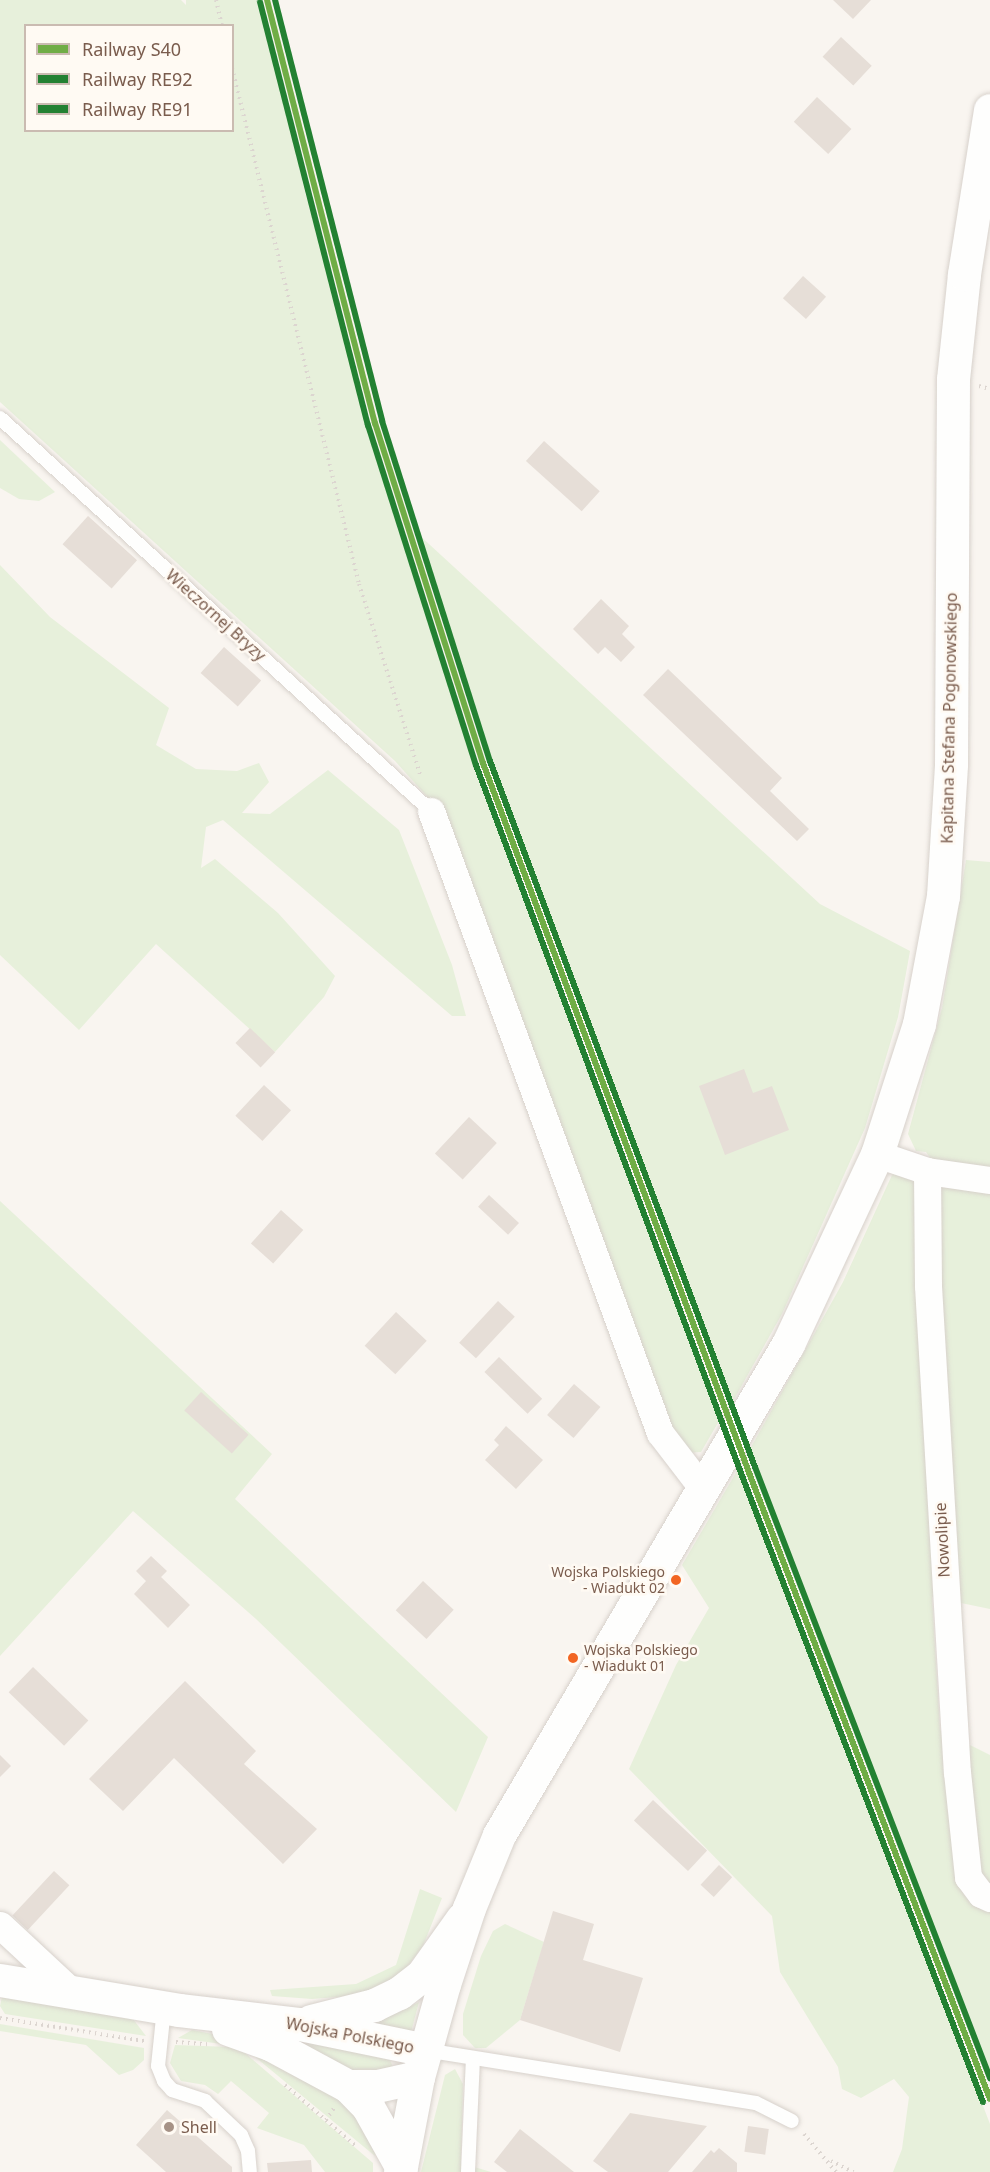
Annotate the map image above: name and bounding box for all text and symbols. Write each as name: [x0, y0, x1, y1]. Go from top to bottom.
legend: [24, 24, 234, 132]
text: Railway S40: [82, 37, 181, 61]
text: Railway RE92: [82, 67, 192, 91]
text: Railway RE91: [82, 97, 192, 121]
street label: Wieczornej Bryzy: [162, 565, 270, 665]
street label: Kapitana Stefana Pogonowskiego: [937, 592, 961, 844]
street label: Nowolipie: [930, 1502, 954, 1578]
place label: Wojska Polskiego - Wiadukt 02: [551, 1564, 665, 1596]
marker: Wojska Polskiego - Wiadukt 02: [670, 1574, 682, 1586]
place label: Wojska Polskiego - Wiadukt 01: [584, 1642, 698, 1674]
marker: Wojska Polskiego - Wiadukt 01: [567, 1652, 579, 1664]
street label: Wojska Polskiego: [284, 2013, 416, 2057]
place label: Shell: [181, 2117, 217, 2137]
marker: Shell: [162, 2120, 176, 2134]

